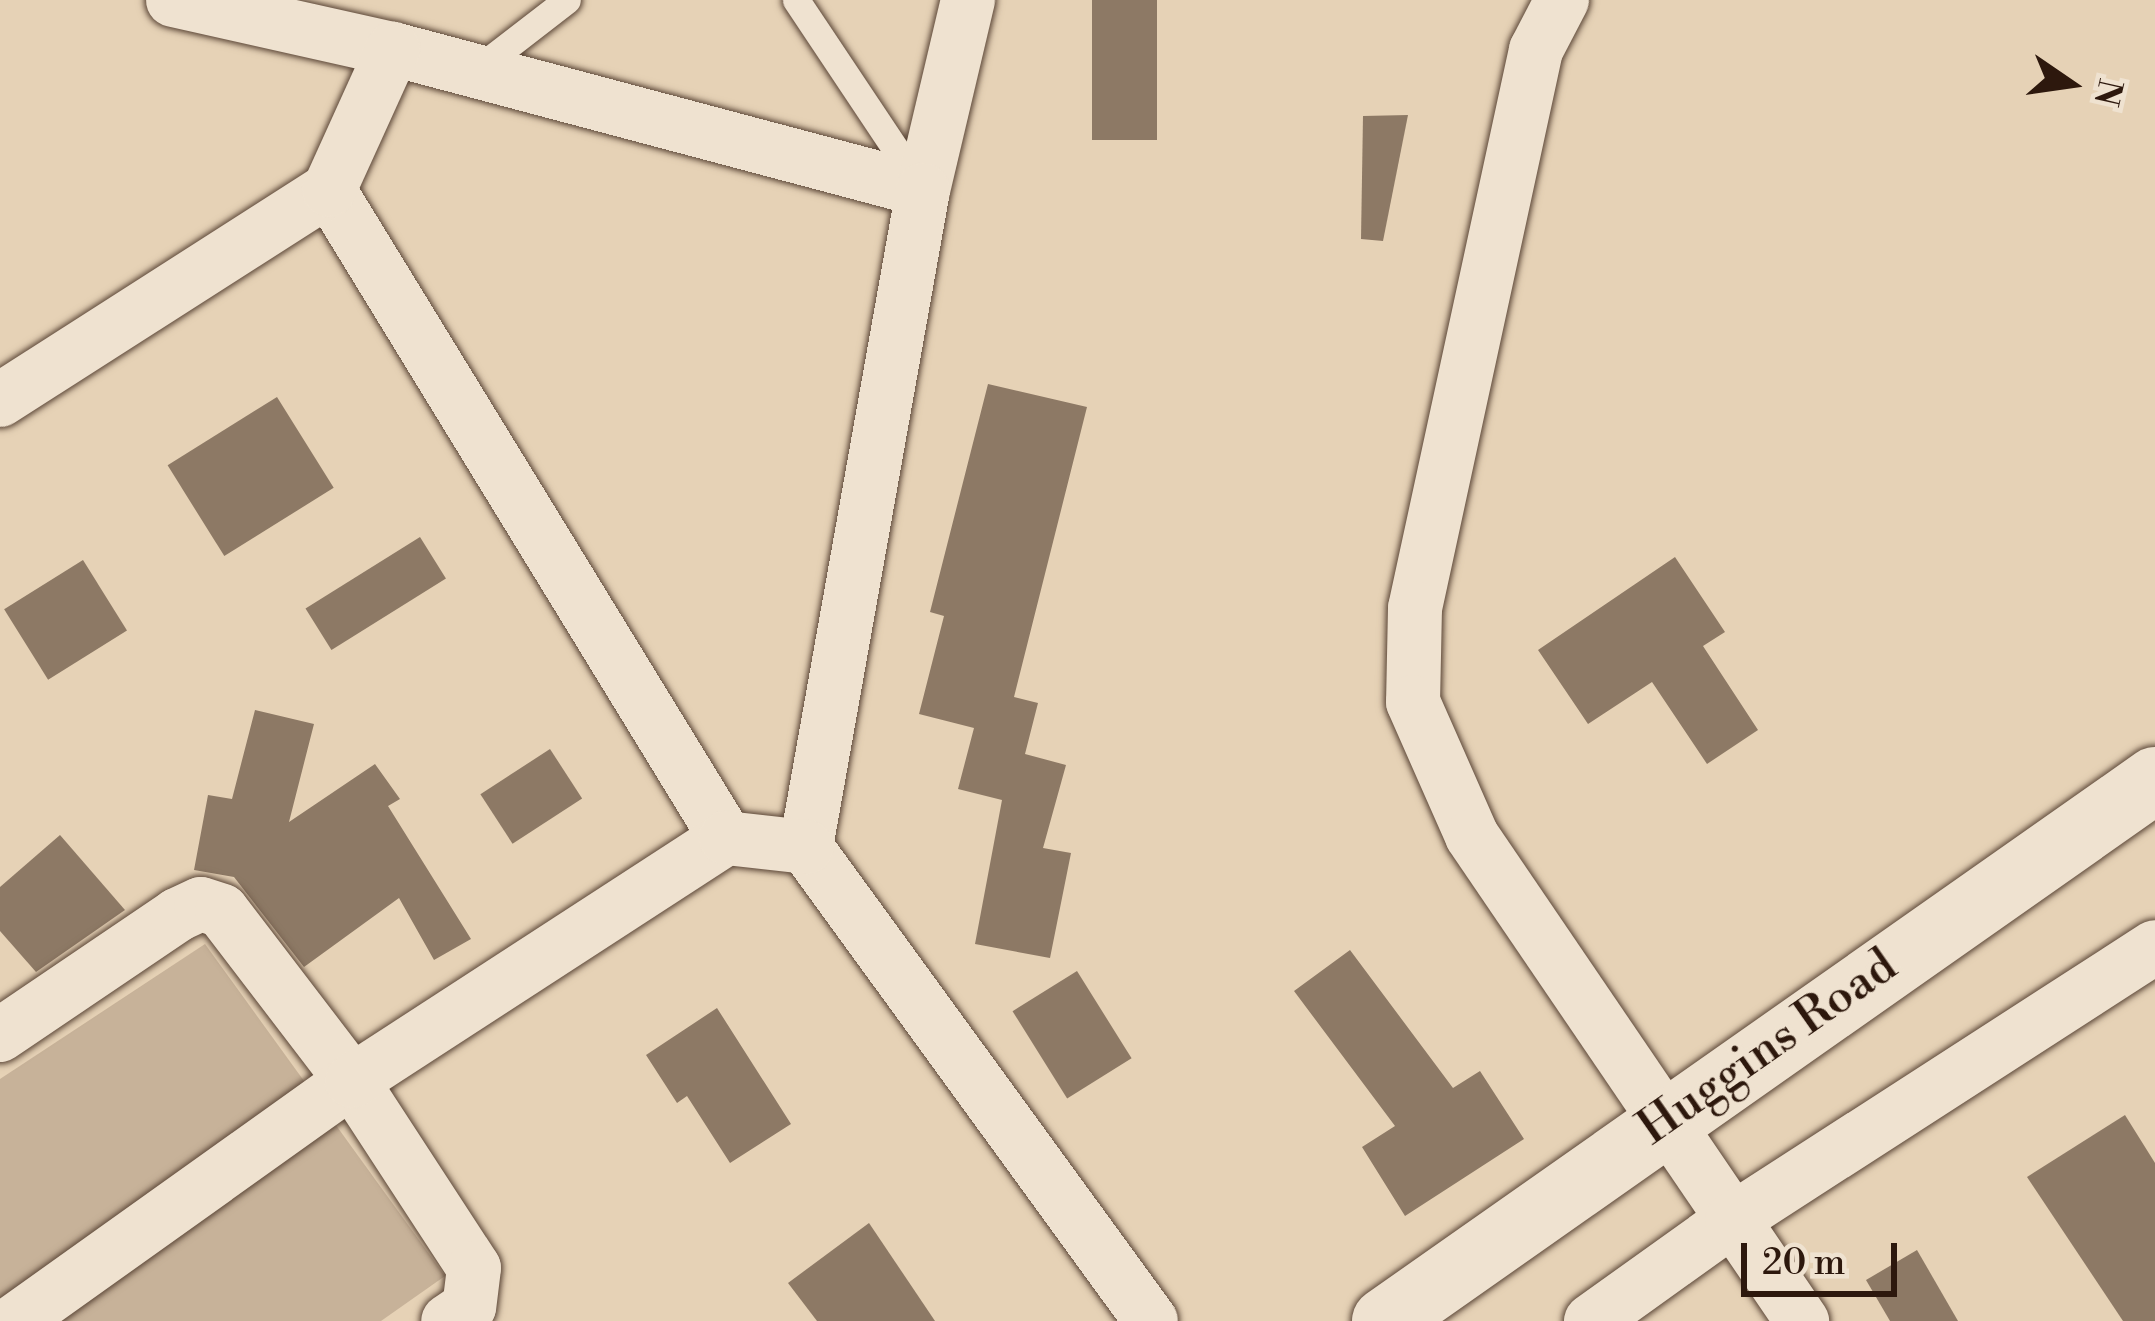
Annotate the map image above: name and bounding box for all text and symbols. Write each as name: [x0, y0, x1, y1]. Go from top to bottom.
north arrow: [2011, 24, 2131, 144]
text: N: [2084, 75, 2129, 110]
street label: Huggins Road: [1628, 938, 1908, 1158]
scale bar: [1747, 1219, 1903, 1293]
text: 20 m: [1762, 1241, 1845, 1286]

